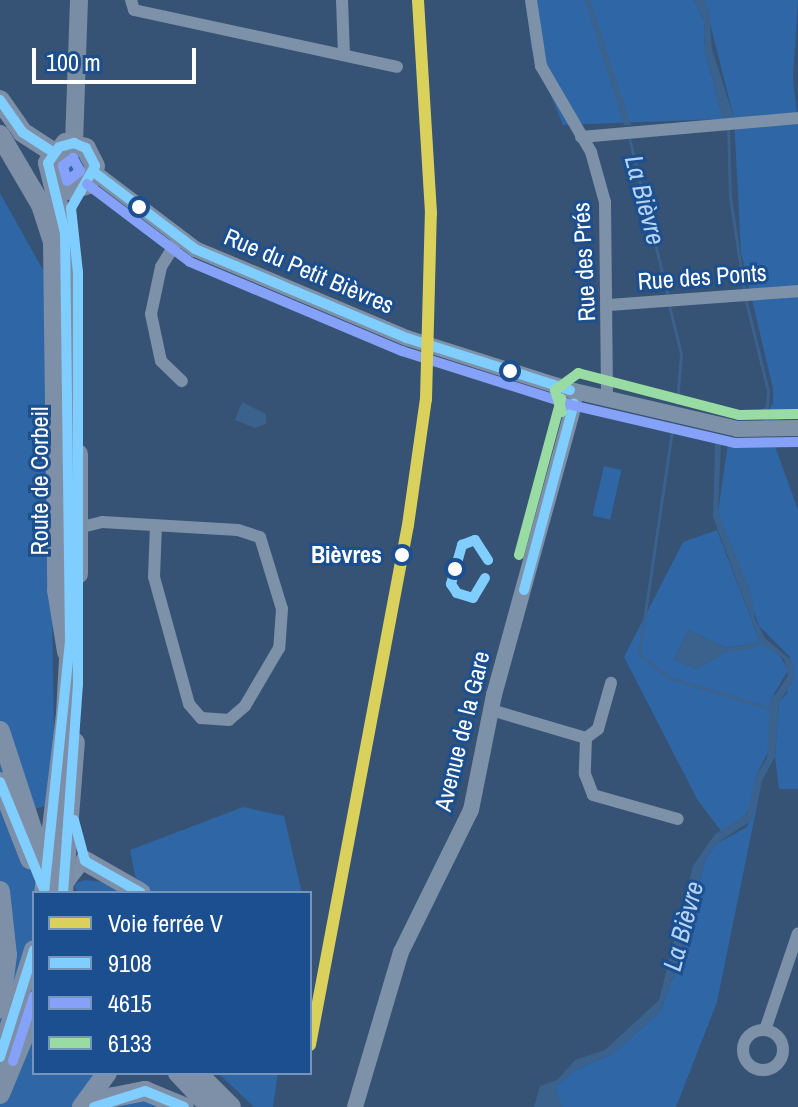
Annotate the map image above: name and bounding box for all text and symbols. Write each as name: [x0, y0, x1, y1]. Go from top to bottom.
scale bar: [36, 32, 200, 82]
text: 100 m: [46, 46, 101, 78]
water label: La Bièvre: [618, 152, 672, 248]
unlabelled marker: [131, 199, 147, 215]
street label: Rue des Prés: [566, 202, 602, 322]
street label: Rue du Petit Bièvres: [220, 222, 398, 320]
street label: Rue des Ponts: [637, 258, 767, 296]
unlabelled marker: [502, 363, 518, 379]
street label: Route de Corbeil: [26, 407, 54, 555]
place label: Bièvres: [311, 541, 382, 569]
marker: Bièvres: [389, 542, 415, 568]
unlabelled marker: [447, 561, 463, 577]
street label: Avenue de la Gare: [428, 648, 496, 814]
water label: La Bièvre: [656, 878, 710, 974]
legend: [32, 891, 312, 1075]
text: Voie ferrée V: [108, 907, 223, 939]
text: 9108: [108, 947, 152, 979]
text: 4615: [108, 987, 152, 1019]
text: 6133: [108, 1027, 152, 1059]

